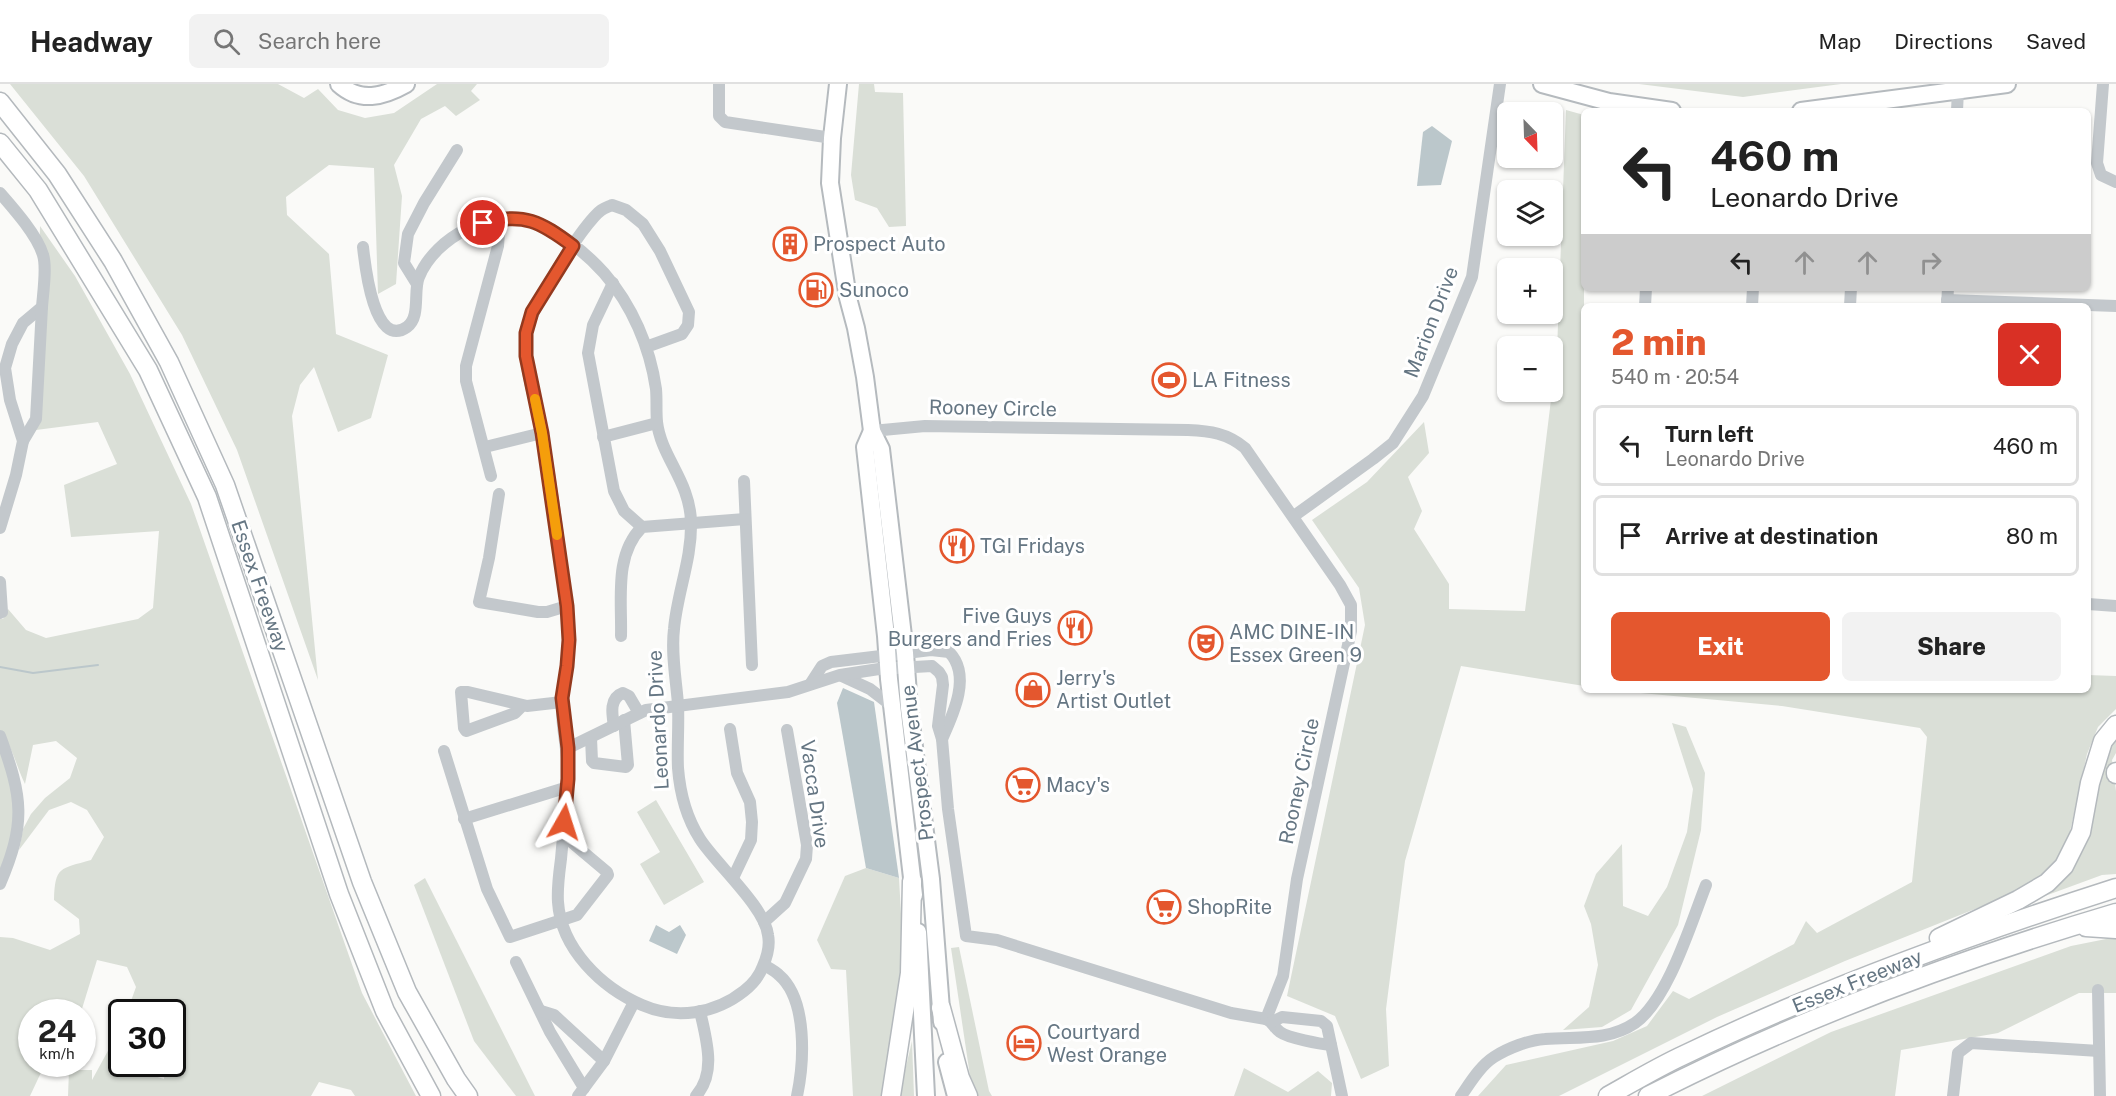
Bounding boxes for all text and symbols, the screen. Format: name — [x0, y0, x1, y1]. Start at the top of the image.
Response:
search box — [189, 14, 609, 68]
text: Headway — [30, 25, 153, 58]
icon: search — [210, 25, 243, 58]
text: Search here — [258, 28, 381, 54]
text: Map — [1819, 29, 1861, 54]
text: Directions — [1894, 29, 1993, 54]
text: Saved — [2026, 29, 2086, 54]
north arrow — [1497, 102, 1563, 168]
map controls — [1497, 102, 1563, 402]
text: 460 m — [1710, 131, 1839, 180]
icon: left — [1611, 132, 1689, 210]
button: layers — [1497, 180, 1563, 246]
text: Leonardo Drive — [1710, 181, 1899, 213]
pin — [457, 197, 508, 248]
icon: arrive — [466, 206, 499, 239]
building icon: Prospect Auto — [772, 226, 808, 262]
place label: Prospect Auto — [813, 232, 946, 256]
icon: left — [1725, 246, 1758, 279]
icon: ahead — [1788, 246, 1821, 279]
icon: ahead — [1851, 246, 1884, 279]
icon: right — [1914, 246, 1947, 279]
button: + — [1497, 258, 1563, 324]
street label: Marion Drive — [1399, 263, 1463, 381]
fuel station icon: Sunoco — [798, 272, 834, 308]
place label: Sunoco — [839, 278, 909, 302]
text: 2 min — [1611, 321, 1707, 363]
button: close — [1998, 323, 2061, 386]
button: − — [1497, 336, 1563, 402]
sports icon: LA Fitness — [1151, 362, 1187, 398]
text: 540 m · 20:54 — [1611, 365, 1739, 389]
place label: LA Fitness — [1192, 368, 1291, 392]
street label: Rooney Circle — [929, 395, 1057, 421]
text: Turn left — [1665, 421, 1754, 447]
icon: left — [1614, 429, 1647, 462]
text: 460 m — [1993, 433, 2058, 459]
text: Leonardo Drive — [1665, 447, 1805, 471]
street label: Essex Freeway — [226, 517, 294, 655]
icon: arrive — [1614, 519, 1647, 552]
text: Arrive at destination — [1665, 523, 1878, 549]
text: 80 m — [2006, 523, 2058, 549]
restaurant icon: TGI Fridays — [939, 528, 975, 564]
place label: TGI Fridays — [980, 534, 1085, 558]
place label: Five Guys Burgers and Fries — [888, 604, 1052, 651]
restaurant icon: Five Guys Burgers and Fries — [1057, 610, 1093, 646]
button: Exit — [1611, 612, 1830, 681]
button: Share — [1842, 612, 2061, 681]
place label: AMC DINE-IN Essex Green 9 — [1229, 620, 1362, 667]
theatre icon: AMC DINE-IN Essex Green 9 — [1188, 625, 1224, 661]
street label: Leonardo Drive — [642, 650, 674, 790]
place label: Jerry's Artist Outlet — [1056, 666, 1171, 713]
shop icon: Jerry's Artist Outlet — [1015, 672, 1051, 708]
street label: Prospect Avenue — [896, 684, 938, 842]
street label: Rooney Circle — [1274, 716, 1324, 846]
street label: Vacca Drive — [796, 738, 834, 850]
supermarket icon: Macy's — [1005, 767, 1041, 803]
place label: Macy's — [1046, 773, 1110, 797]
position arrow — [532, 790, 596, 854]
supermarket icon: ShopRite — [1146, 889, 1182, 925]
place label: ShopRite — [1187, 895, 1272, 919]
street label: Essex Freeway — [1789, 944, 1926, 1018]
speed limit sign: 30 — [108, 999, 186, 1077]
text: 24 — [38, 1013, 76, 1049]
place label: Courtyard West Orange — [1047, 1020, 1167, 1067]
hotel icon: Courtyard West Orange — [1006, 1025, 1042, 1061]
text: km/h — [39, 1045, 75, 1062]

